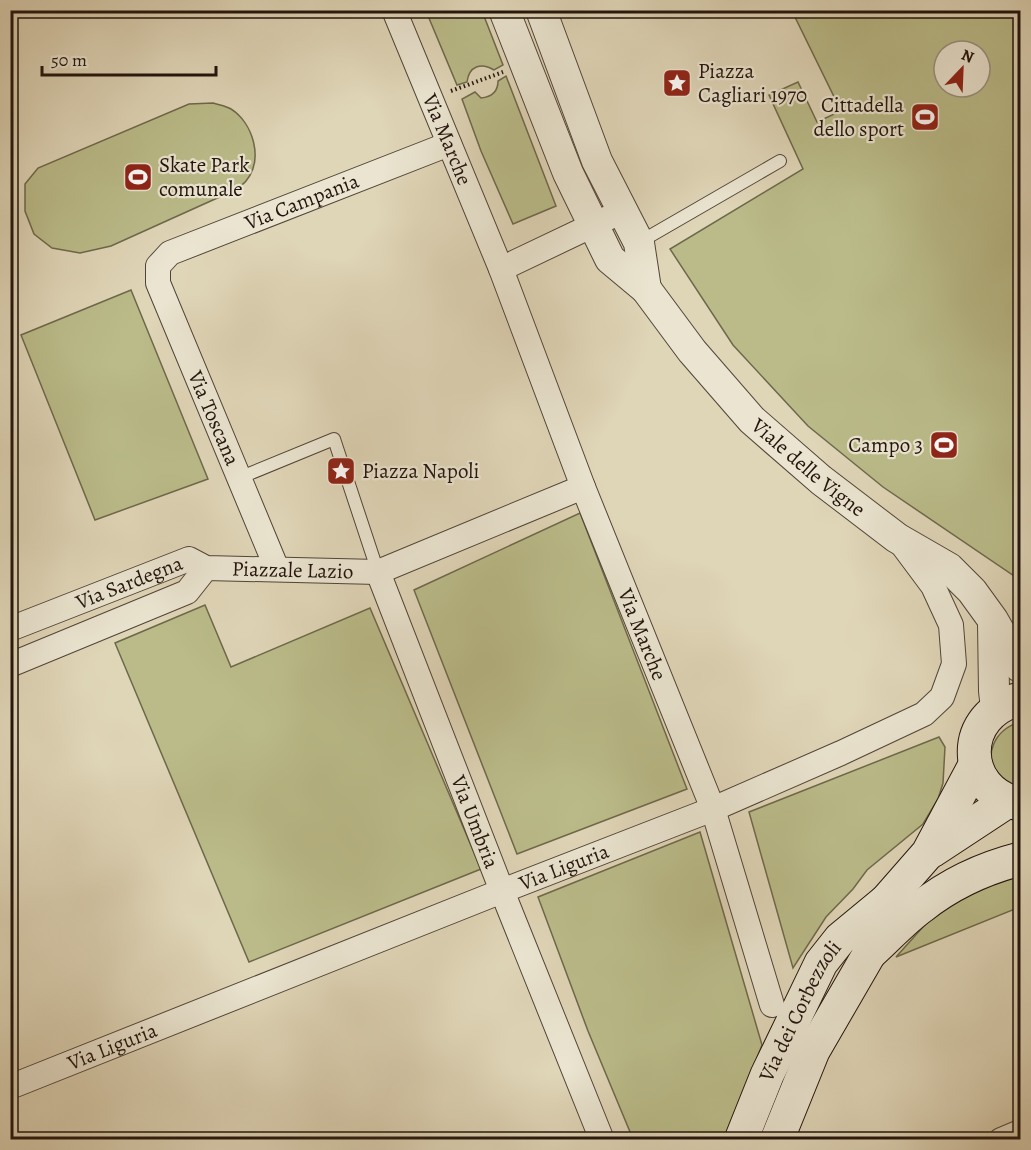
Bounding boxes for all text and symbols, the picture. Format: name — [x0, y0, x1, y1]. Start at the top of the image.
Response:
scale bar — [42, 39, 216, 77]
north arrow — [932, 39, 992, 99]
text: N — [958, 44, 977, 69]
text: 50 m — [51, 48, 87, 72]
place label: Piazza Cagliari 1970 — [698, 57, 807, 109]
place icon: Piazza Cagliari 1970 — [661, 67, 693, 99]
street label: Via Marche — [416, 88, 479, 189]
place label: Cittadella dello sport — [813, 91, 904, 143]
sports icon: Cittadella dello sport — [909, 101, 941, 133]
place label: Skate Park comunale — [159, 151, 250, 203]
sports icon: Skate Park comunale — [122, 161, 154, 193]
street label: Via Campania — [240, 166, 363, 237]
street label: Via Toscana — [181, 365, 247, 470]
street label: Viale delle Vigne — [745, 411, 871, 523]
sports icon: Campo 3 — [928, 429, 960, 461]
place label: Campo 3 — [848, 431, 923, 459]
place icon: Piazza Napoli — [325, 455, 357, 487]
place label: Piazza Napoli — [362, 457, 479, 485]
street label: Via Sardegna — [71, 549, 187, 616]
street label: Piazzale Lazio — [231, 555, 354, 585]
street label: Via Marche — [611, 583, 674, 684]
street label: Via Umbria — [444, 770, 506, 873]
street label: Via Liguria — [514, 837, 613, 897]
street label: Via dei Corbezzoli — [752, 935, 848, 1087]
street label: Via Liguria — [62, 1016, 161, 1077]

